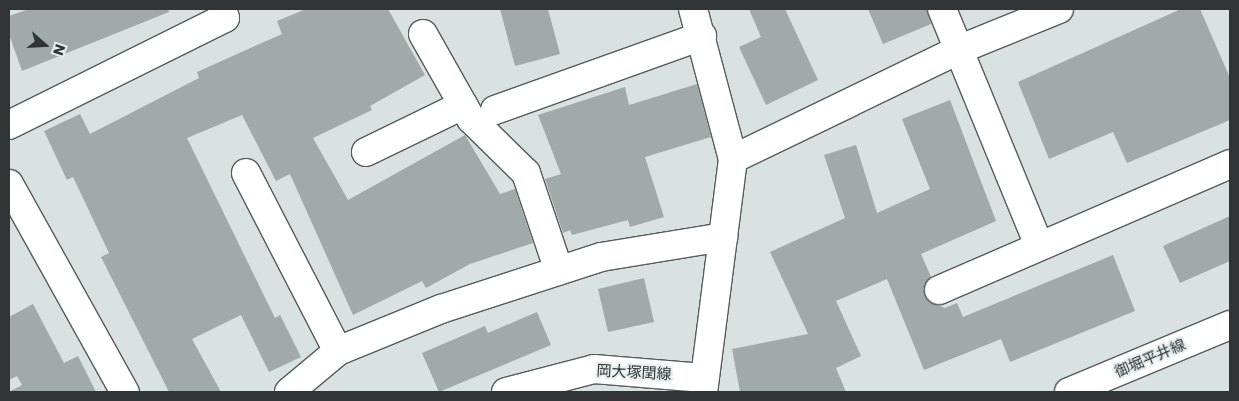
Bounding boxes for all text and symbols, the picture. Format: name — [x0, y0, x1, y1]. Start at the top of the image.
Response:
north arrow — [20, 20, 70, 70]
text: N — [48, 42, 70, 58]
street label: 御堀平井線 — [1112, 335, 1188, 381]
street label: 岡大塚閏線 — [596, 361, 672, 383]

